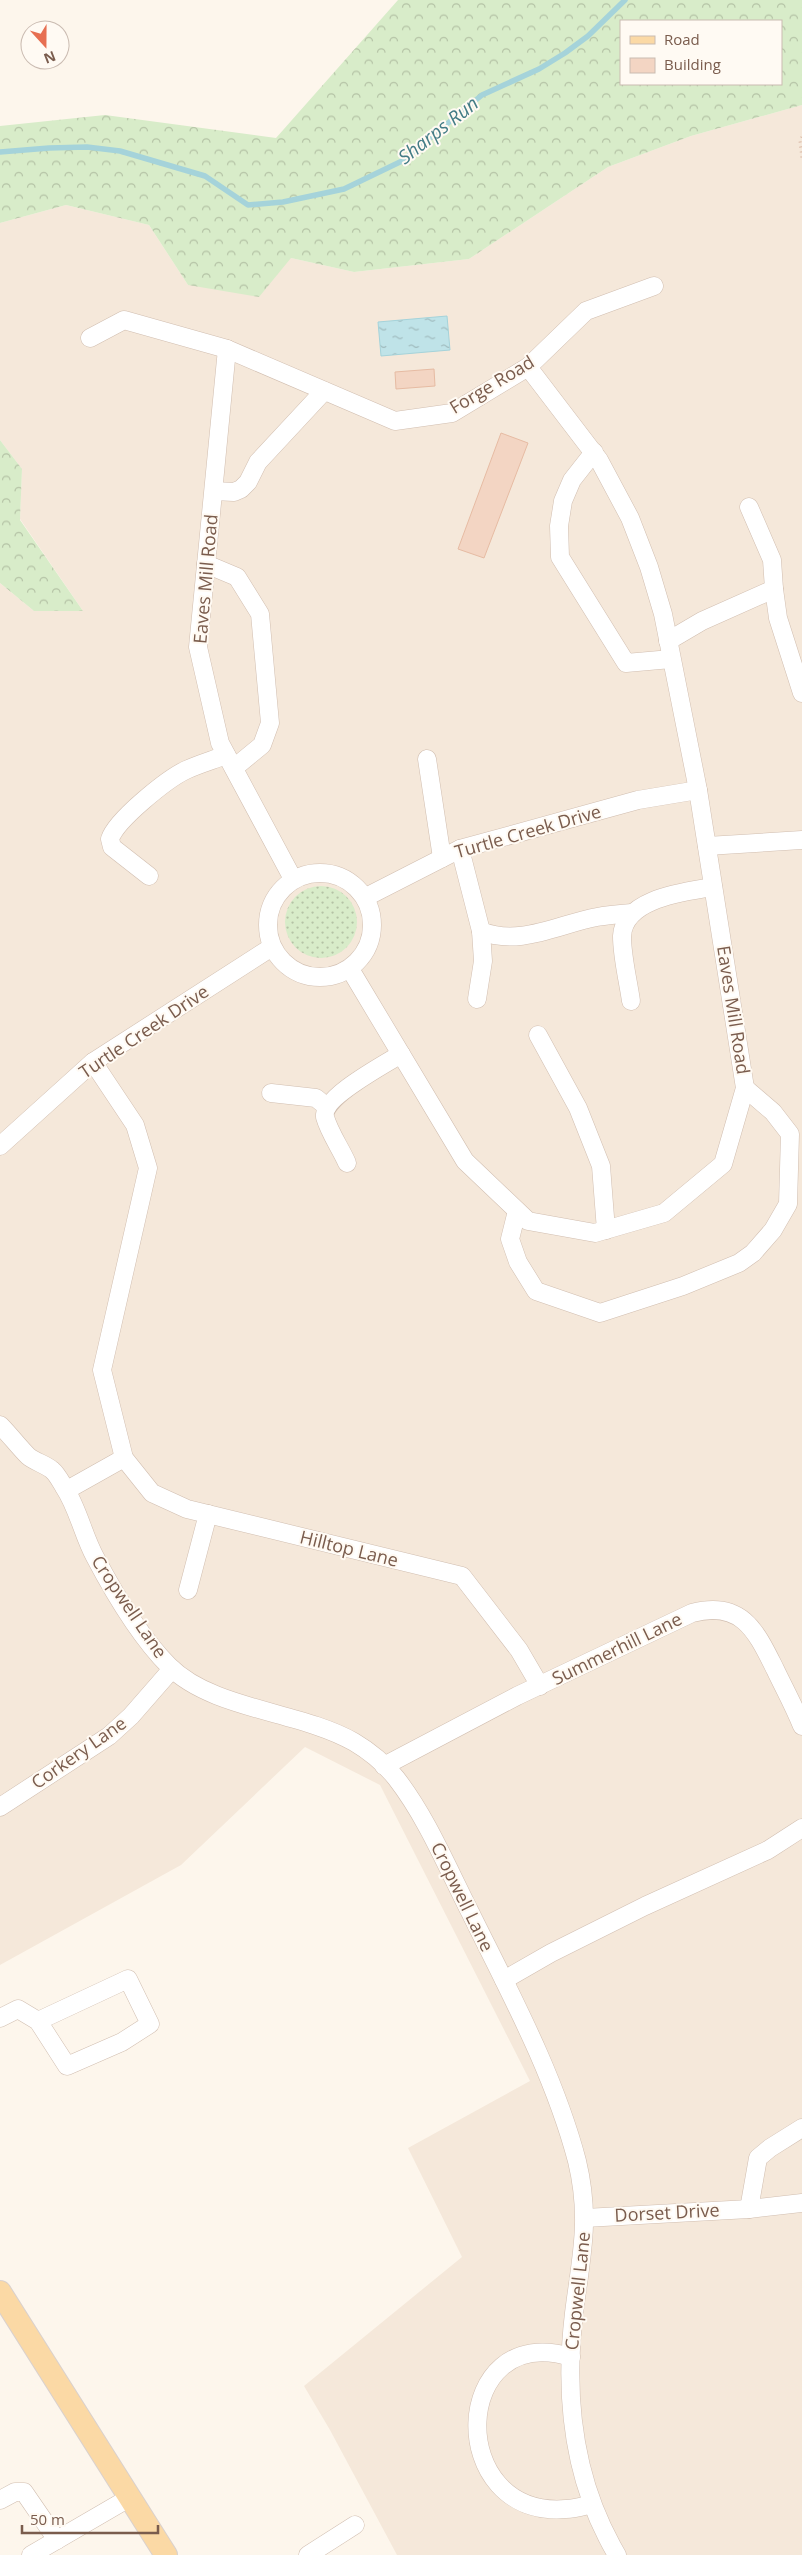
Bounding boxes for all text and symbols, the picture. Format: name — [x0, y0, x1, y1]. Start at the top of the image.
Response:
north arrow — [20, 20, 70, 70]
legend — [620, 20, 782, 85]
text: Road — [664, 29, 700, 49]
text: N — [41, 47, 59, 69]
text: Building — [664, 54, 721, 74]
water label: Sharps Run — [392, 90, 484, 170]
street label: Forge Road — [445, 349, 538, 419]
street label: Eaves Mill Road — [187, 513, 223, 645]
street label: Turtle Creek Drive — [452, 799, 604, 863]
street label: Eaves Mill Road — [712, 944, 756, 1076]
street label: Turtle Creek Drive — [74, 979, 213, 1083]
street label: Hilltop Lane — [298, 1524, 401, 1572]
street label: Cropwell Lane — [87, 1550, 173, 1662]
street label: Summerhill Lane — [548, 1606, 685, 1690]
street label: Corkery Lane — [26, 1711, 131, 1794]
street label: Cropwell Lane — [426, 1838, 500, 1955]
street label: Dorset Drive — [614, 2197, 720, 2227]
street label: Cropwell Lane — [559, 2231, 595, 2351]
scale bar — [22, 2502, 159, 2534]
text: 50 m — [30, 2509, 65, 2529]

